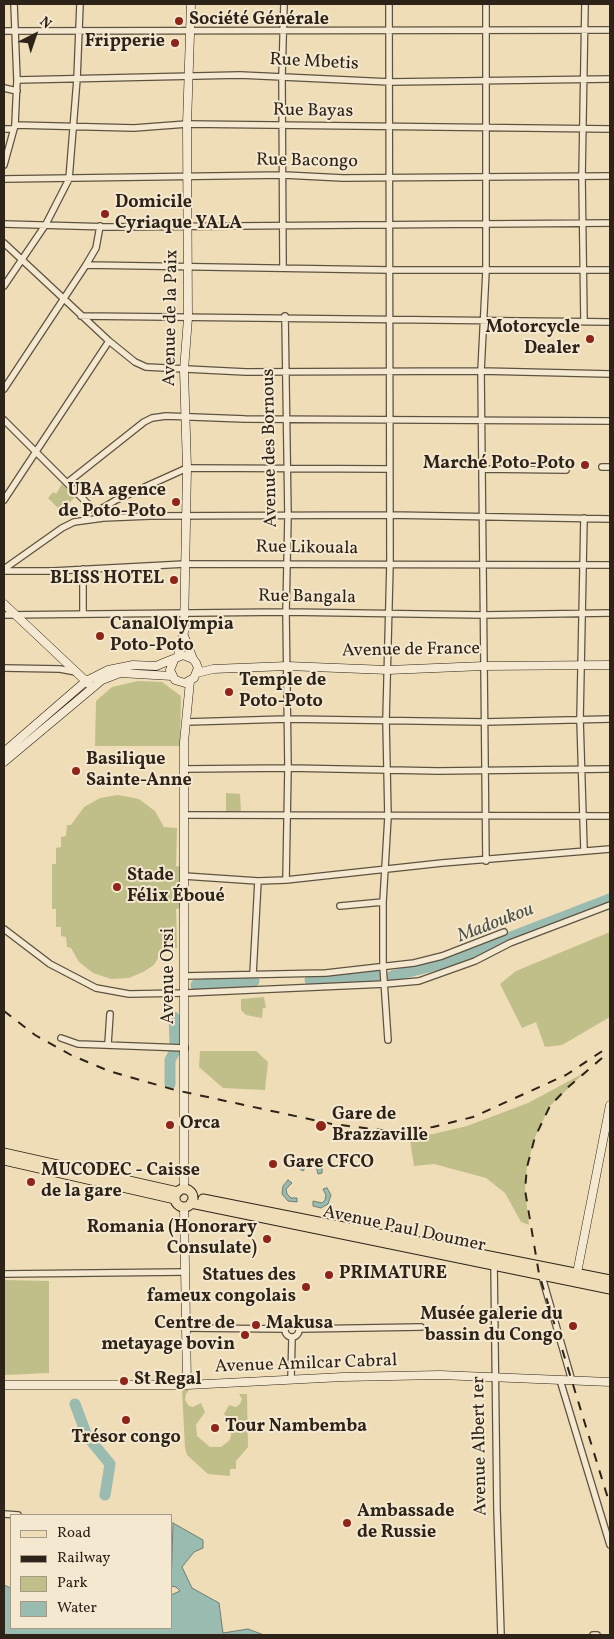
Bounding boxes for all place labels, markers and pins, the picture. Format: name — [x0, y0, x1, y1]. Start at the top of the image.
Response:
place label: Société Générale — [189, 10, 329, 32]
marker: Société Générale — [173, 15, 185, 27]
place label: Fripperie — [85, 32, 165, 54]
marker: Fripperie — [169, 37, 181, 49]
place label: Domicile Cyriaque YALA — [115, 193, 242, 235]
marker: Domicile Cyriaque YALA — [99, 208, 111, 220]
place label: Motorcycle Dealer — [485, 318, 580, 360]
marker: Motorcycle Dealer — [584, 333, 596, 345]
place label: Marché Poto-Poto — [423, 454, 575, 476]
marker: Marché Poto-Poto — [579, 459, 591, 471]
place label: UBA agence de Poto-Poto — [58, 481, 166, 524]
marker: UBA agence de Poto-Poto — [170, 496, 182, 508]
place label: BLISS HOTEL — [50, 569, 164, 591]
marker: BLISS HOTEL — [168, 574, 180, 586]
place label: CanalOlympia Poto-Poto — [110, 615, 234, 658]
marker: CanalOlympia Poto-Poto — [94, 630, 106, 642]
place label: Temple de Poto-Poto — [239, 671, 326, 714]
marker: Temple de Poto-Poto — [223, 686, 235, 698]
place label: Basilique Sainte-Anne — [86, 750, 192, 792]
marker: Basilique Sainte-Anne — [70, 765, 82, 777]
place label: Stade Félix Éboué — [127, 866, 225, 909]
marker: Stade Félix Éboué — [111, 881, 123, 893]
place label: Gare de Brazzaville — [332, 1105, 428, 1148]
place label: Orca — [180, 1114, 220, 1136]
marker: Orca — [164, 1119, 176, 1131]
marker: Gare de Brazzaville — [314, 1119, 328, 1133]
place label: Gare CFCO — [283, 1153, 374, 1175]
marker: Gare CFCO — [267, 1158, 279, 1170]
place label: MUCODEC - Caisse de la gare — [41, 1161, 200, 1204]
marker: MUCODEC - Caisse de la gare — [25, 1176, 37, 1188]
place label: Romania (Honorary Consulate) — [87, 1218, 257, 1260]
marker: Romania (Honorary Consulate) — [261, 1233, 273, 1245]
place label: PRIMATURE — [339, 1264, 447, 1286]
place label: Statues des fameux congolais — [147, 1266, 296, 1308]
marker: PRIMATURE — [323, 1269, 335, 1281]
marker: Statues des fameux congolais — [300, 1281, 312, 1293]
place label: Musée galerie du bassin du Congo — [420, 1305, 563, 1348]
place label: Centre de metayage bovin — [101, 1314, 235, 1356]
place label: Makusa — [266, 1314, 333, 1336]
marker: Makusa — [250, 1319, 262, 1331]
marker: Musée galerie du bassin du Congo — [567, 1320, 579, 1332]
marker: Centre de metayage bovin — [239, 1329, 251, 1341]
place label: St Regal — [134, 1370, 202, 1392]
marker: St Regal — [118, 1375, 130, 1387]
marker: Trésor congo — [120, 1414, 132, 1426]
place label: Tour Nambemba — [225, 1417, 367, 1439]
marker: Tour Nambemba — [209, 1422, 221, 1434]
place label: Trésor congo — [71, 1428, 181, 1450]
place label: Ambassade de Russie — [357, 1502, 454, 1545]
marker: Ambassade de Russie — [341, 1517, 353, 1529]

